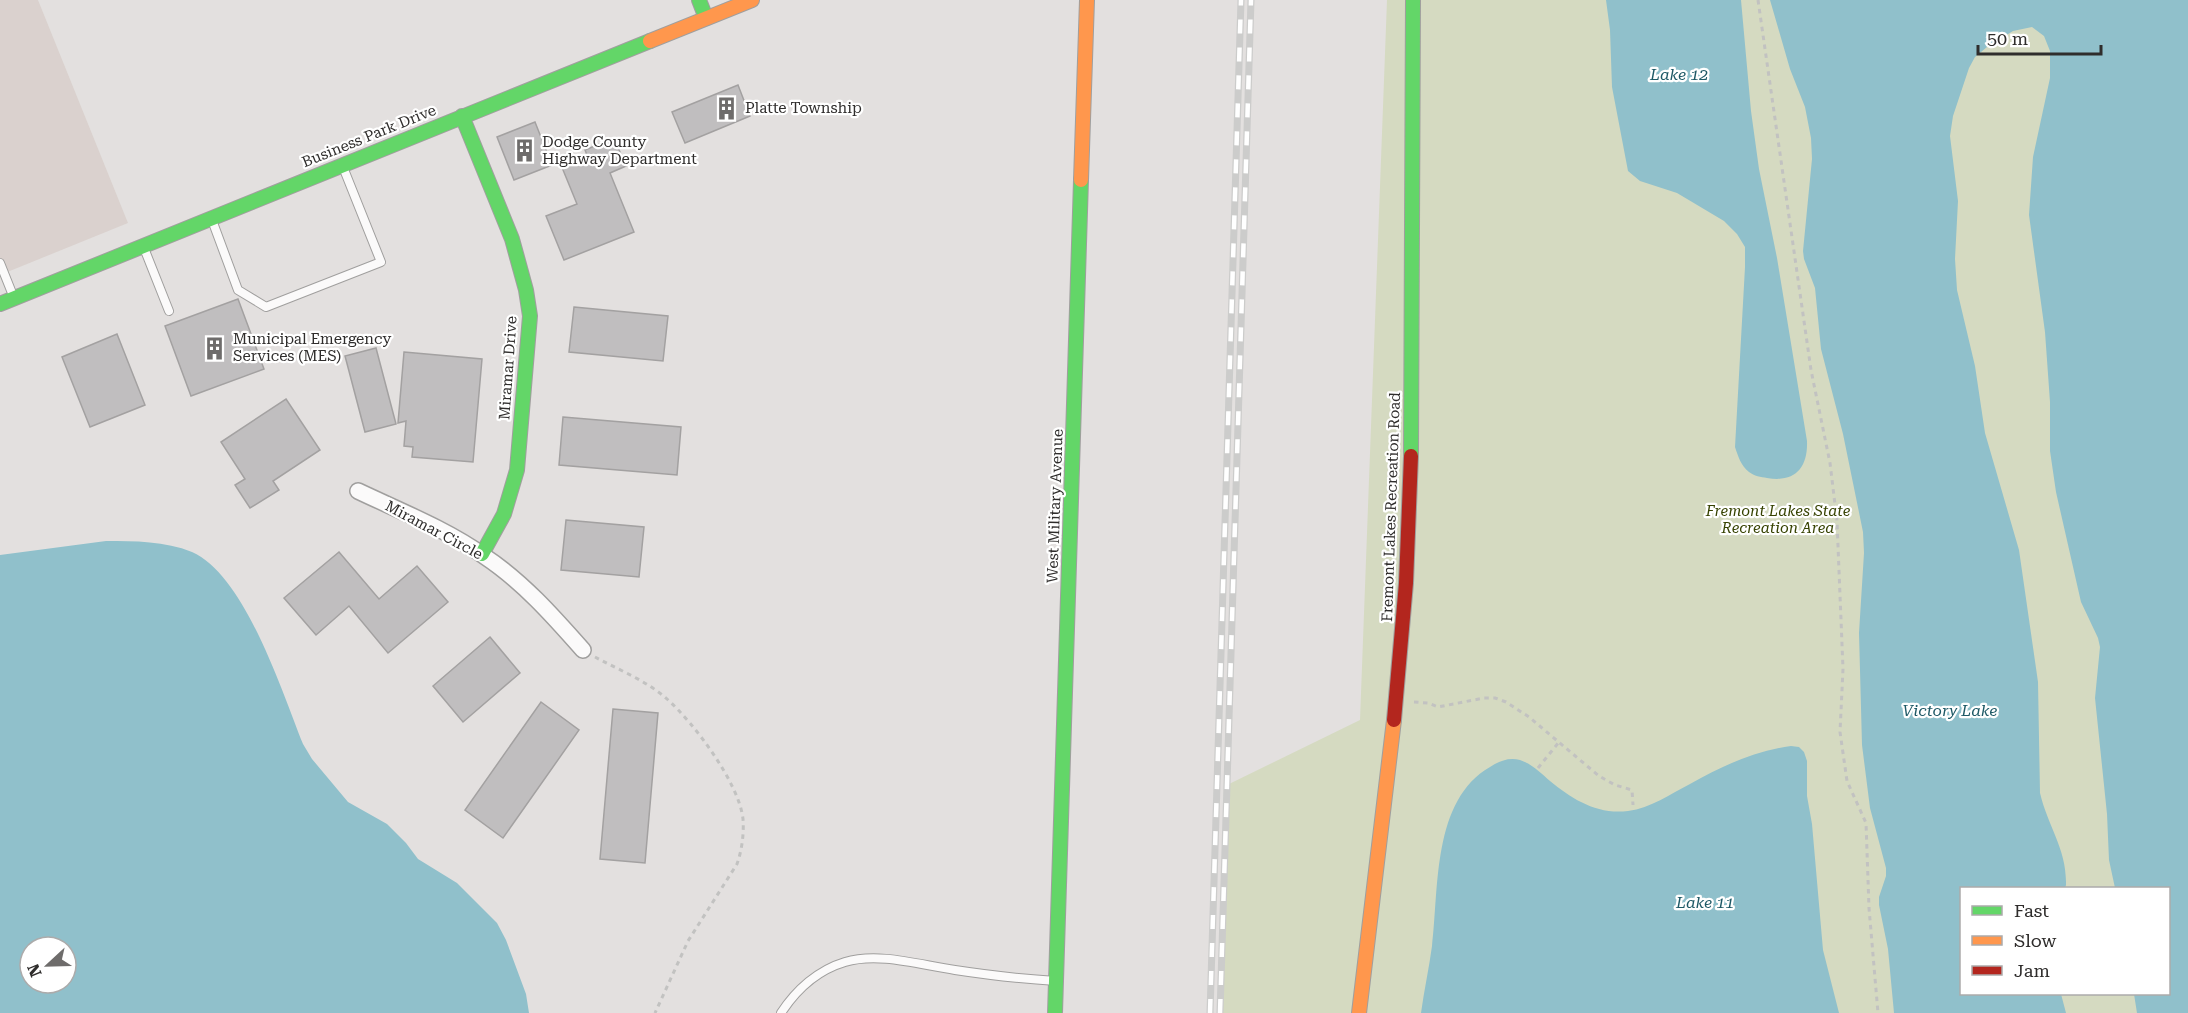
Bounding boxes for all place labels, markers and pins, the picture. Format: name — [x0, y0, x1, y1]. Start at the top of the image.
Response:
building icon: Platte Township — [714, 95, 740, 121]
place label: Platte Township — [745, 99, 862, 117]
place label: Dodge County Highway Department — [542, 133, 697, 168]
building icon: Dodge County Highway Department — [511, 138, 537, 164]
place label: Municipal Emergency Services (MES) — [233, 330, 391, 365]
building icon: Municipal Emergency Services (MES) — [202, 335, 228, 361]

